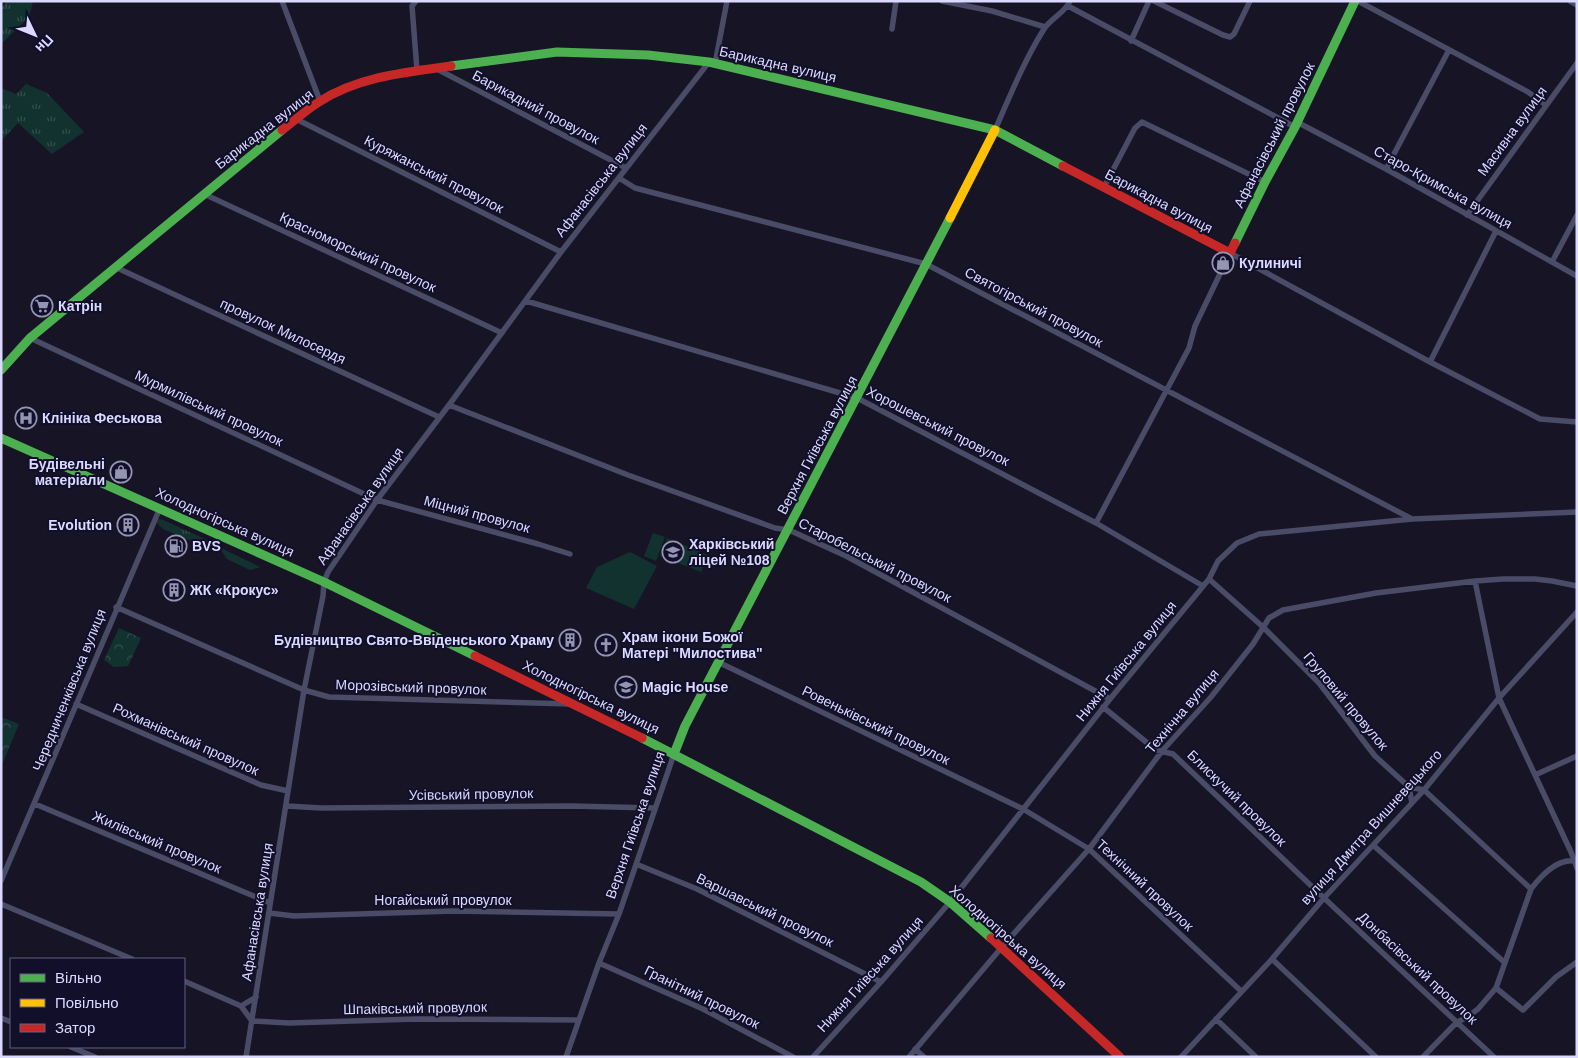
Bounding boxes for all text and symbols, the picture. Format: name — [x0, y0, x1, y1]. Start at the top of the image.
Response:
north arrow — [10, 10, 60, 60]
text: Пн — [32, 32, 57, 56]
street label: Барикадна вулиця — [718, 43, 838, 85]
street label: Афанасівський провулок — [1230, 59, 1318, 210]
street label: Барикадний провулок — [470, 67, 603, 148]
street label: Масивна вулиця — [1474, 83, 1550, 179]
street label: Барикадна вулиця — [212, 86, 316, 172]
street label: Афанасівська вулиця — [552, 120, 650, 240]
street label: Куряжанський провулок — [362, 132, 507, 217]
street label: Старо-Кримська вулиця — [1371, 142, 1515, 232]
street label: Барикадна вулиця — [1102, 166, 1216, 236]
street label: Красноморський провулок — [277, 209, 439, 296]
shop icon: Кулиничі — [1211, 251, 1235, 275]
place label: Кулиничі — [1239, 255, 1302, 271]
street label: Святогірський провулок — [962, 264, 1107, 351]
supermarket icon: Катрін — [30, 294, 54, 318]
street label: провулок Милосердя — [218, 295, 348, 367]
place label: Катрін — [58, 298, 102, 314]
street label: Мурмилівський провулок — [132, 367, 286, 450]
street label: Верхня Гиївська вулиця — [774, 373, 860, 517]
street label: Хорошевський провулок — [864, 383, 1013, 469]
hospital icon: Клініка Феськова — [14, 406, 38, 430]
place label: Клініка Феськова — [42, 410, 162, 426]
street label: Афанасівська вулиця — [313, 444, 407, 568]
place label: Будівельні матеріали — [29, 456, 105, 488]
shop icon: Будівельні матеріали — [109, 460, 133, 484]
street label: Холодногірська вулиця — [153, 484, 297, 560]
street label: Міцний провулок — [422, 492, 533, 536]
building icon: Evolution — [116, 513, 140, 537]
street label: Старобельський провулок — [796, 514, 955, 606]
place label: Evolution — [48, 517, 112, 533]
fuel station icon: BVS — [164, 534, 188, 558]
place label: Харківський ліцей №108 — [689, 536, 774, 568]
place label: BVS — [192, 538, 221, 554]
school or university icon: Харківський ліцей №108 — [661, 540, 685, 564]
building icon: ЖК «Крокус» — [162, 578, 186, 602]
place label: ЖК «Крокус» — [189, 582, 279, 598]
street label: Нижня Гиївська вулиця — [1073, 598, 1179, 724]
street label: Чередниченківська вулиця — [29, 607, 109, 773]
building icon: Будівництво Свято-Ввіденського Храму — [558, 628, 582, 652]
place label: Храм ікони Божої Матері "Милостива" — [622, 629, 763, 661]
place label: Будівництво Свято-Ввіденського Храму — [274, 632, 554, 648]
church icon: Храм ікони Божої Матері "Милостива" — [594, 633, 618, 657]
street label: Груповий провулок — [1300, 649, 1392, 754]
street label: Холодногірська вулиця — [520, 657, 662, 737]
street label: Технічна вулиця — [1142, 666, 1222, 756]
school or university icon: Magic House — [614, 675, 638, 699]
street label: Морозівський провулок — [335, 676, 488, 698]
place label: Magic House — [642, 679, 729, 695]
street label: Ровеньківський провулок — [800, 682, 953, 768]
street label: Рохманівський провулок — [111, 700, 262, 779]
street label: вулиця Дмитра Вишневецького — [1297, 746, 1445, 908]
street label: Блискучий провулок — [1184, 747, 1290, 850]
street label: Верхня Гиївська вулиця — [602, 749, 668, 901]
street label: Усівський провулок — [409, 785, 534, 803]
street label: Жилівський провулок — [90, 808, 225, 877]
street label: Технічний провулок — [1093, 836, 1197, 935]
street label: Афанасівська вулиця — [238, 842, 276, 982]
street label: Варшавський провулок — [694, 870, 837, 951]
street label: Холодногірська вулиця — [946, 882, 1070, 992]
street label: Ногайський провулок — [374, 892, 513, 908]
street label: Донбасівський провулок — [1355, 909, 1482, 1028]
street label: Нижня Гиївська вулиця — [814, 913, 926, 1035]
legend — [10, 958, 185, 1048]
street label: Гранітний провулок — [642, 962, 763, 1032]
text: Вільно — [55, 969, 102, 986]
text: Повільно — [55, 994, 119, 1011]
street label: Шпаківський провулок — [343, 999, 488, 1017]
text: Затор — [55, 1019, 95, 1036]

